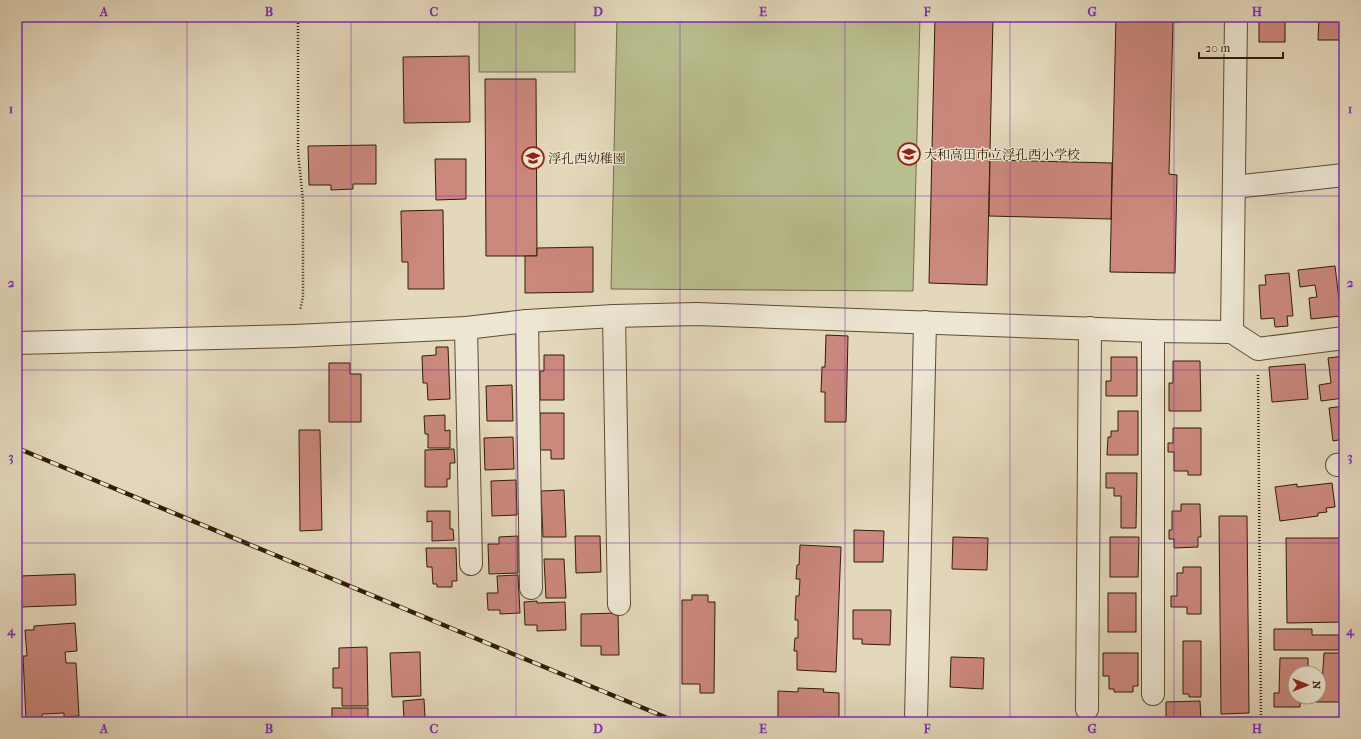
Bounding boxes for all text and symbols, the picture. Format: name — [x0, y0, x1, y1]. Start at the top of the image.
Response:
text: A — [99, 4, 109, 19]
text: B — [265, 4, 274, 19]
text: C — [430, 4, 439, 19]
text: D — [593, 4, 603, 19]
text: E — [759, 4, 767, 19]
text: F — [923, 4, 931, 19]
text: G — [1087, 4, 1097, 19]
text: H — [1252, 4, 1263, 19]
scale bar — [1199, 34, 1283, 60]
text: 20 m — [1205, 41, 1230, 55]
text: 1 — [9, 101, 14, 116]
text: 1 — [1348, 101, 1353, 116]
school or university icon: 大和高田市立浮孔西小学校 — [896, 141, 922, 167]
school or university icon: 浮孔西幼稚園 — [520, 145, 546, 171]
place label: 大和高田市立浮孔西小学校 — [924, 147, 1080, 162]
place label: 浮孔西幼稚園 — [548, 151, 626, 166]
text: 2 — [8, 275, 15, 290]
text: 2 — [1347, 275, 1354, 290]
text: 3 — [8, 449, 14, 465]
text: 3 — [1347, 449, 1353, 465]
text: 4 — [6, 623, 16, 639]
text: 4 — [1345, 623, 1355, 639]
north arrow — [1287, 665, 1327, 705]
text: N — [1310, 681, 1323, 690]
text: A — [99, 721, 109, 736]
text: B — [265, 721, 274, 736]
text: C — [430, 721, 439, 736]
text: D — [593, 721, 603, 736]
text: E — [759, 721, 767, 736]
text: F — [923, 721, 931, 736]
text: G — [1087, 721, 1097, 736]
text: H — [1252, 721, 1263, 736]

